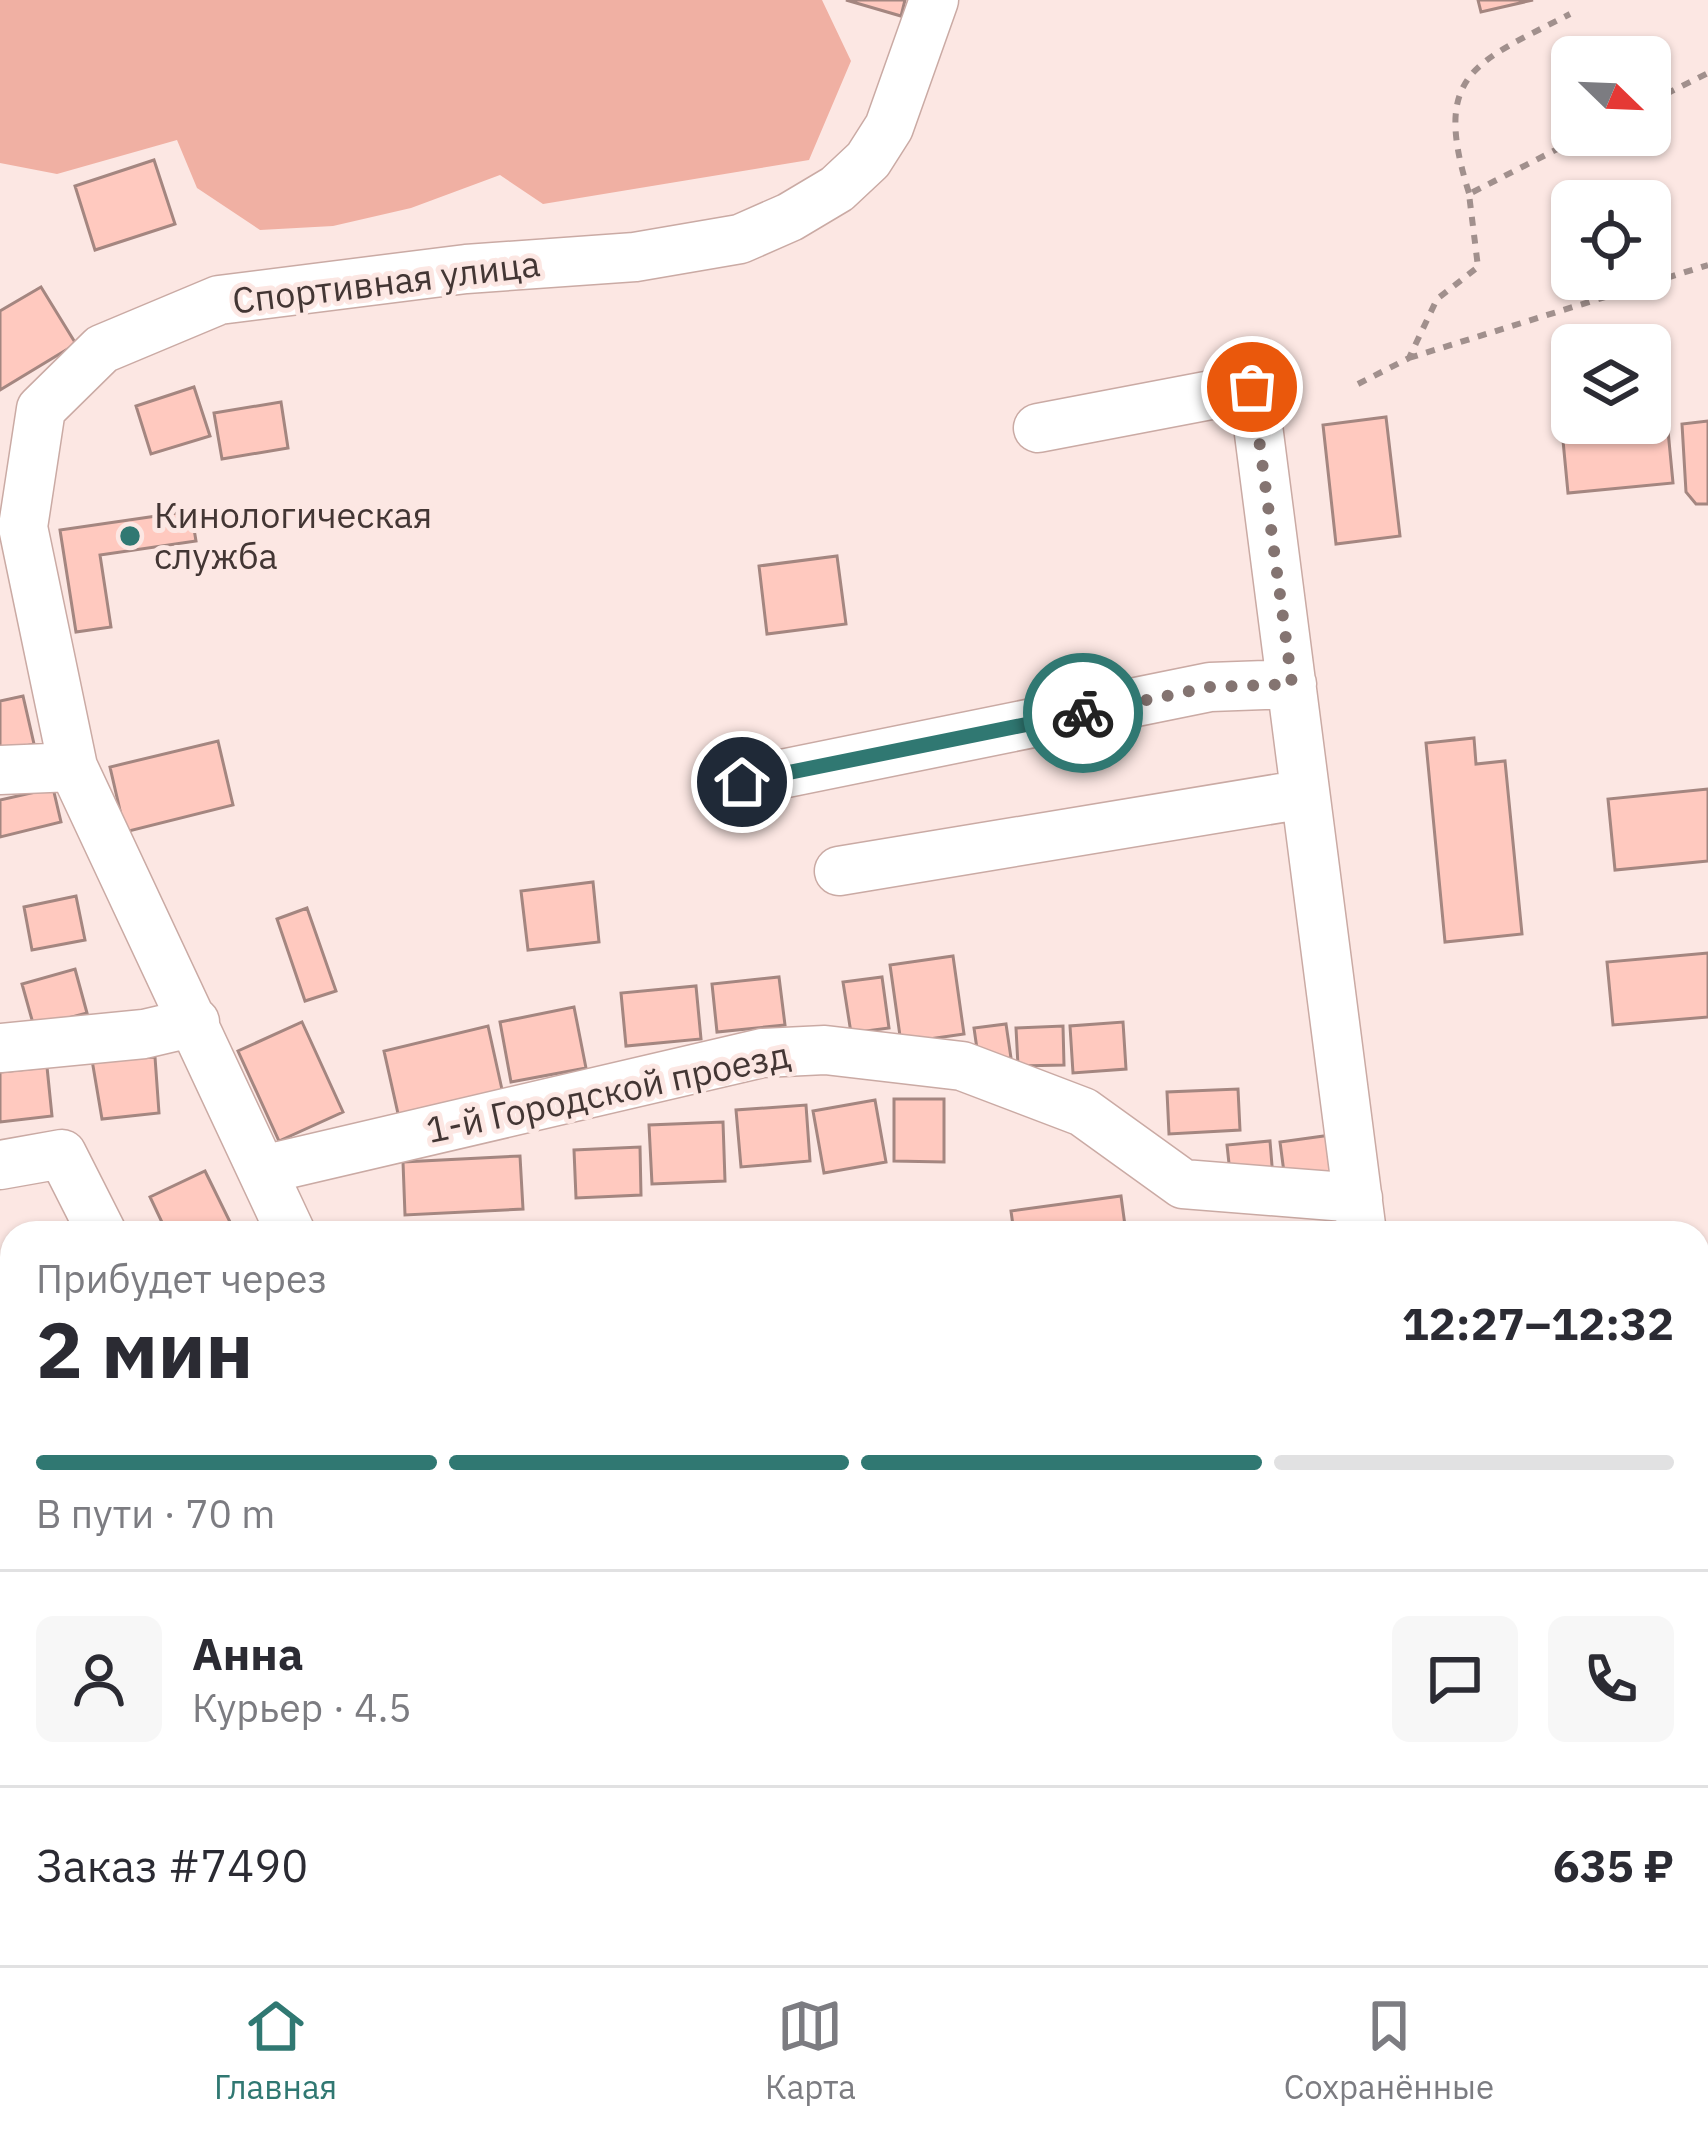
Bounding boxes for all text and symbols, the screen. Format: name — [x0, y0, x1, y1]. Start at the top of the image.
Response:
north arrow — [1551, 36, 1671, 156]
map controls — [1551, 36, 1671, 444]
button: locate — [1551, 180, 1671, 300]
street label: Спортивная улица — [229, 239, 543, 324]
button: layers — [1551, 324, 1671, 444]
pin — [1201, 336, 1303, 438]
icon: bag — [1219, 354, 1285, 420]
place label: Кинологическая служба — [154, 491, 432, 579]
marker: Кинологическая служба — [117, 523, 143, 549]
courier — [1023, 653, 1143, 773]
icon: bike — [1050, 680, 1116, 746]
pin — [691, 731, 793, 833]
icon: home — [709, 749, 775, 815]
street label: 1-й Городской проезд — [422, 1030, 794, 1153]
text: Прибудет через — [36, 1253, 327, 1304]
text: 12:27–12:32 — [1402, 1294, 1674, 1352]
text: 2 мин — [36, 1298, 253, 1399]
text: В пути · 70 m — [36, 1488, 275, 1539]
button: person — [36, 1616, 162, 1742]
button: chat — [1392, 1616, 1518, 1742]
button: phone — [1548, 1616, 1674, 1742]
text: Анна — [192, 1624, 304, 1682]
text: Курьер · 4.5 — [192, 1682, 412, 1733]
text: Заказ #7490 — [36, 1836, 308, 1894]
text: 635 ₽ — [1553, 1836, 1674, 1894]
tab: Главная — [214, 1993, 337, 2108]
tab: Карта — [765, 1993, 856, 2108]
tab: Сохранённые — [1284, 1993, 1494, 2108]

